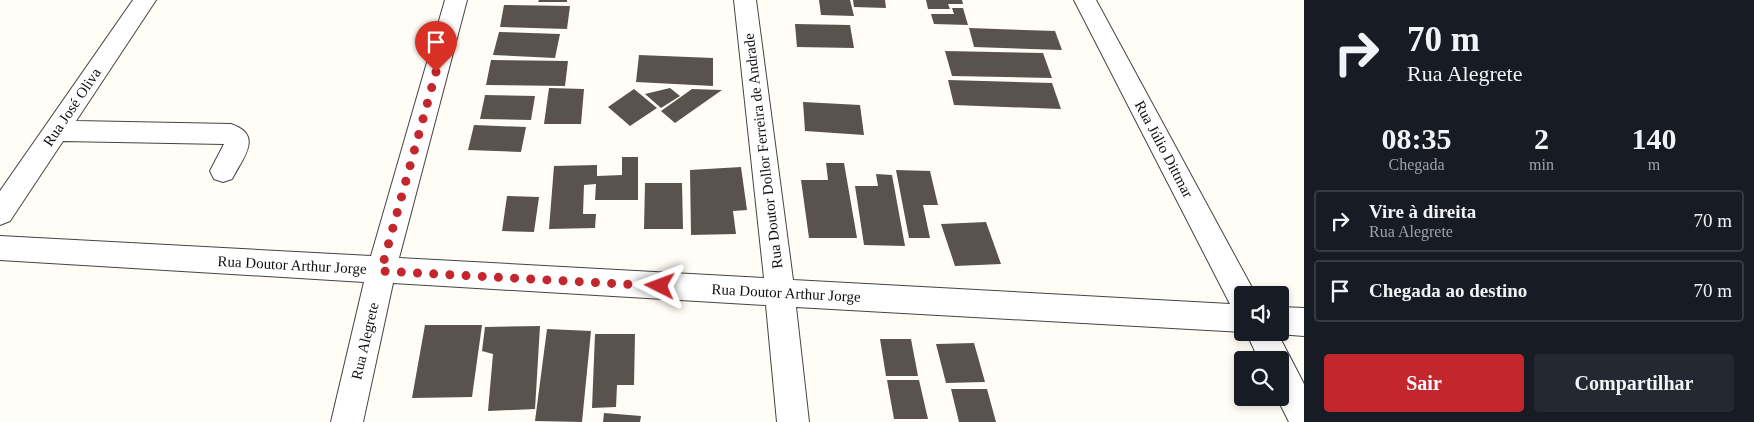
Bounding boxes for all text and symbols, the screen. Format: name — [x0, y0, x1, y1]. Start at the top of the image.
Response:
icon: right — [1324, 20, 1389, 85]
text: 70 m — [1407, 20, 1480, 59]
pin — [415, 21, 457, 72]
icon: arrive — [422, 28, 450, 56]
street label: Rua Doutor Dollor Ferreira de Andrade — [741, 32, 785, 270]
text: Rua Alegrete — [1407, 61, 1522, 86]
street label: Rua José Oliva — [40, 65, 104, 149]
street label: Rua Júlio Dittmar — [1132, 98, 1196, 200]
text: 08:35 — [1382, 122, 1452, 155]
text: 2 — [1534, 122, 1549, 155]
text: 140 — [1631, 122, 1676, 155]
text: Chegada — [1389, 156, 1445, 173]
text: min — [1529, 156, 1554, 173]
text: m — [1648, 156, 1660, 173]
text: Vire à direita — [1369, 201, 1476, 222]
icon: right — [1326, 207, 1354, 235]
text: 70 m — [1693, 210, 1732, 231]
text: Rua Alegrete — [1369, 223, 1453, 240]
street label: Rua Doutor Arthur Jorge — [217, 253, 367, 277]
position arrow — [633, 259, 685, 311]
icon: arrive — [1326, 277, 1354, 305]
text: Chegada ao destino — [1369, 280, 1527, 301]
text: 70 m — [1693, 280, 1732, 301]
street label: Rua Doutor Arthur Jorge — [711, 281, 861, 305]
map controls — [1234, 286, 1289, 406]
button: sound — [1234, 286, 1289, 341]
street label: Rua Alegrete — [348, 301, 382, 381]
button: search — [1234, 351, 1289, 406]
button: Sair — [1324, 354, 1524, 412]
button: Compartilhar — [1534, 354, 1734, 412]

